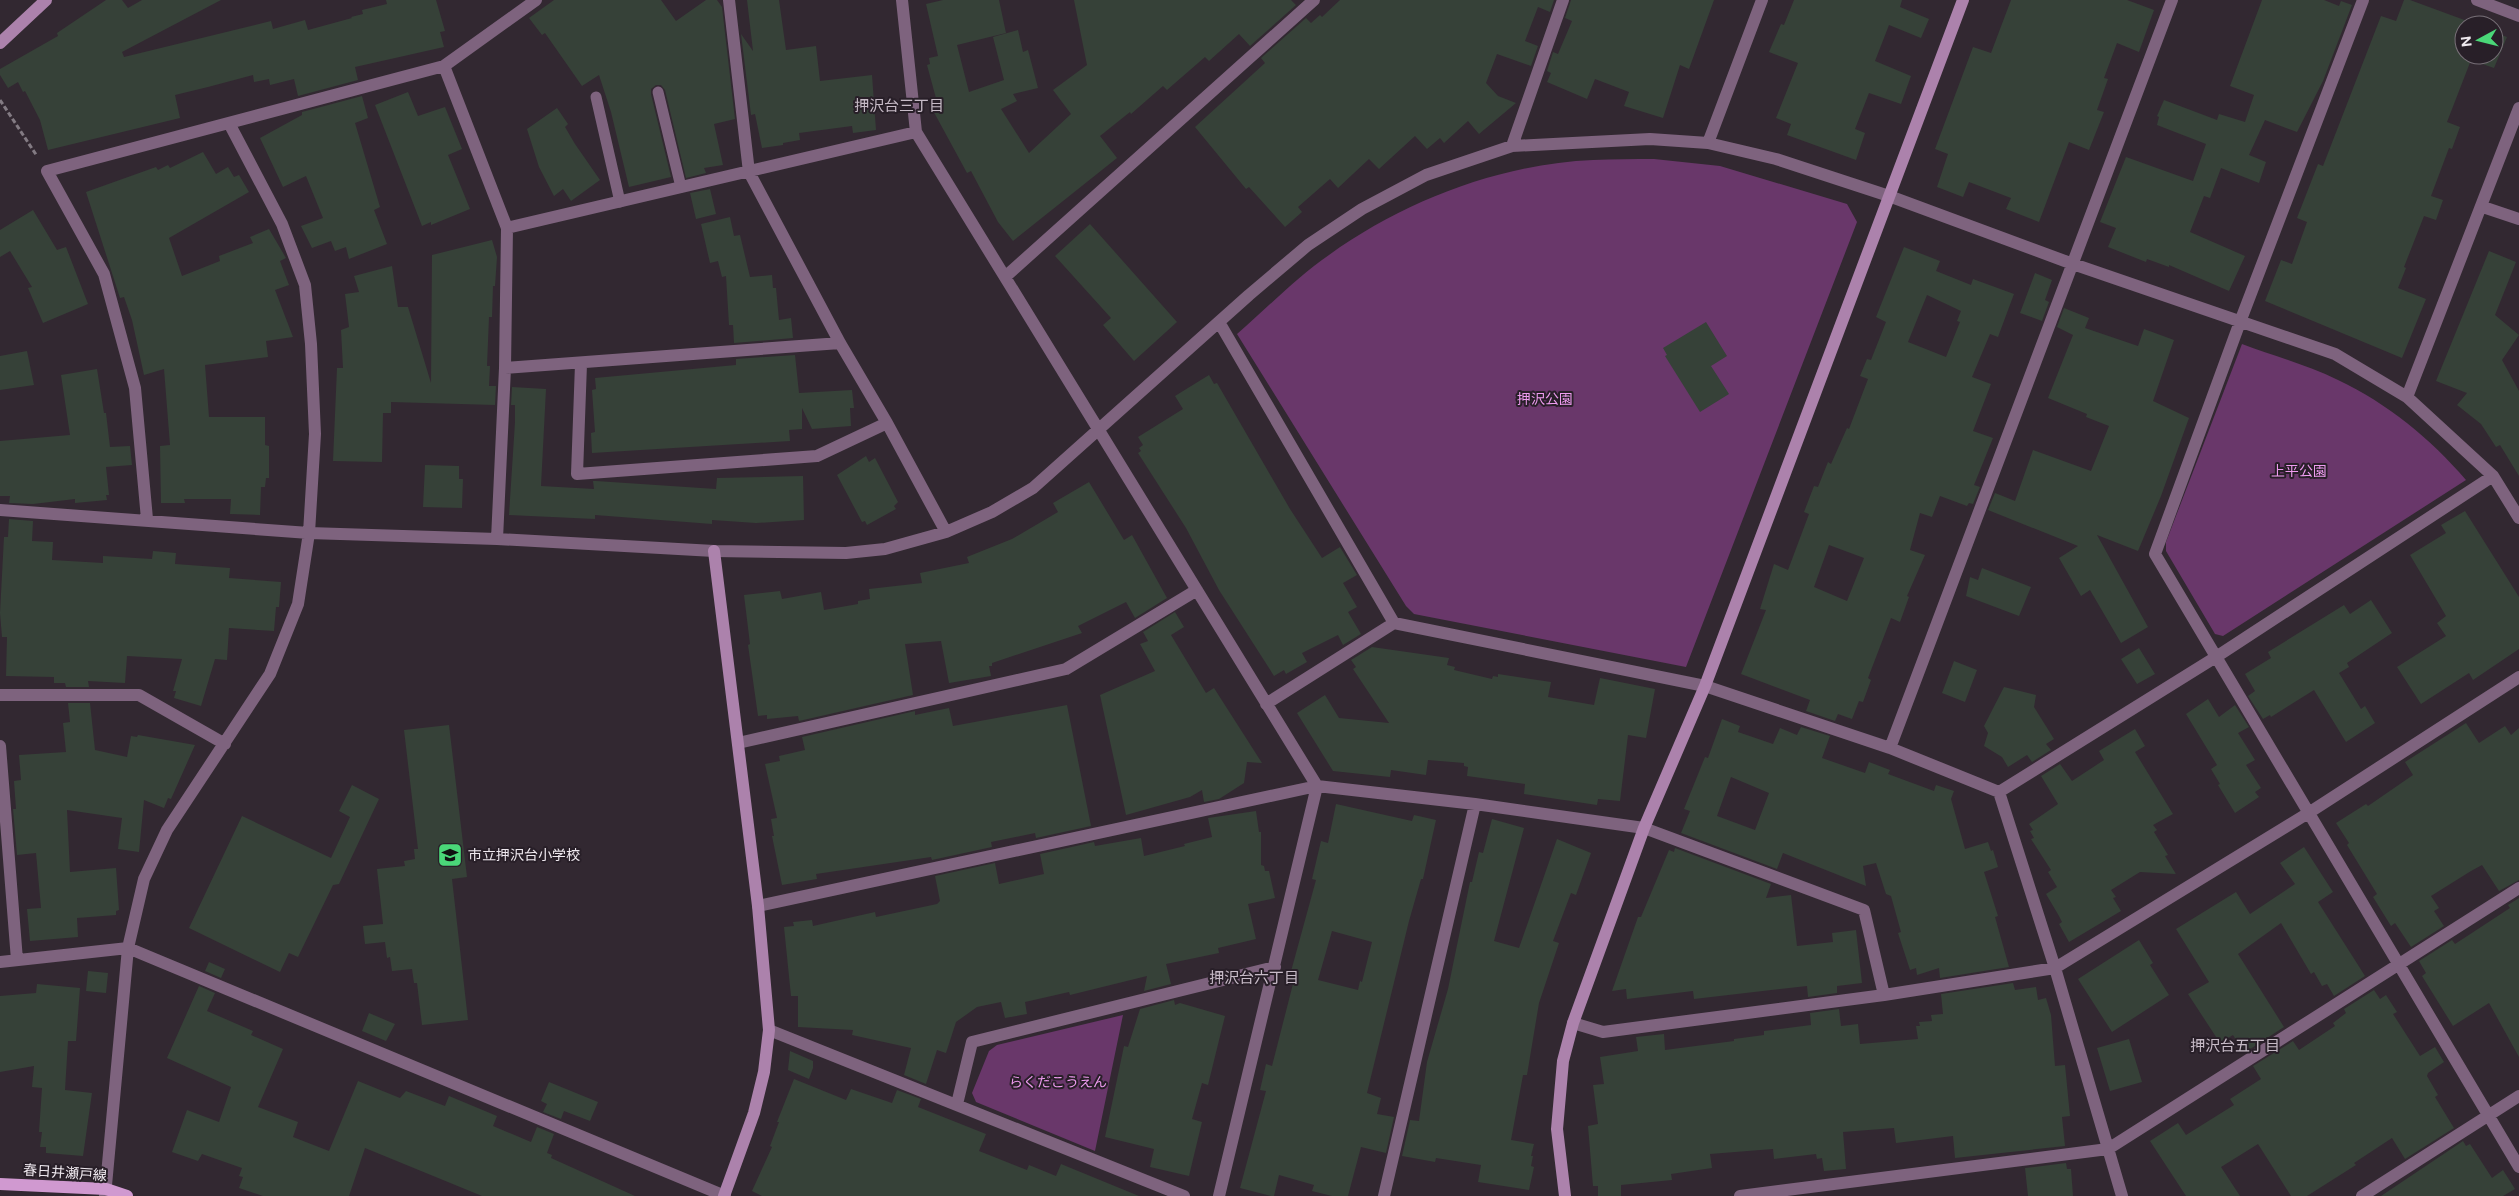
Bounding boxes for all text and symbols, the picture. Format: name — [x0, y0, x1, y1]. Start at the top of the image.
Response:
north arrow — [2454, 15, 2504, 65]
text: N — [2457, 35, 2476, 48]
district label: 押沢台三丁目 — [854, 97, 944, 115]
park label: 押沢公園 — [1517, 391, 1573, 408]
park label: 上平公園 — [2271, 463, 2327, 480]
school or university icon: 市立押沢台小学校 — [437, 842, 463, 868]
place label: 市立押沢台小学校 — [468, 847, 580, 864]
district label: 押沢台六丁目 — [1209, 969, 1299, 987]
district label: 押沢台五丁目 — [2190, 1037, 2280, 1055]
park label: らくだこうえん — [1009, 1074, 1107, 1091]
street label: 春日井瀬戸線 — [23, 1162, 107, 1184]

